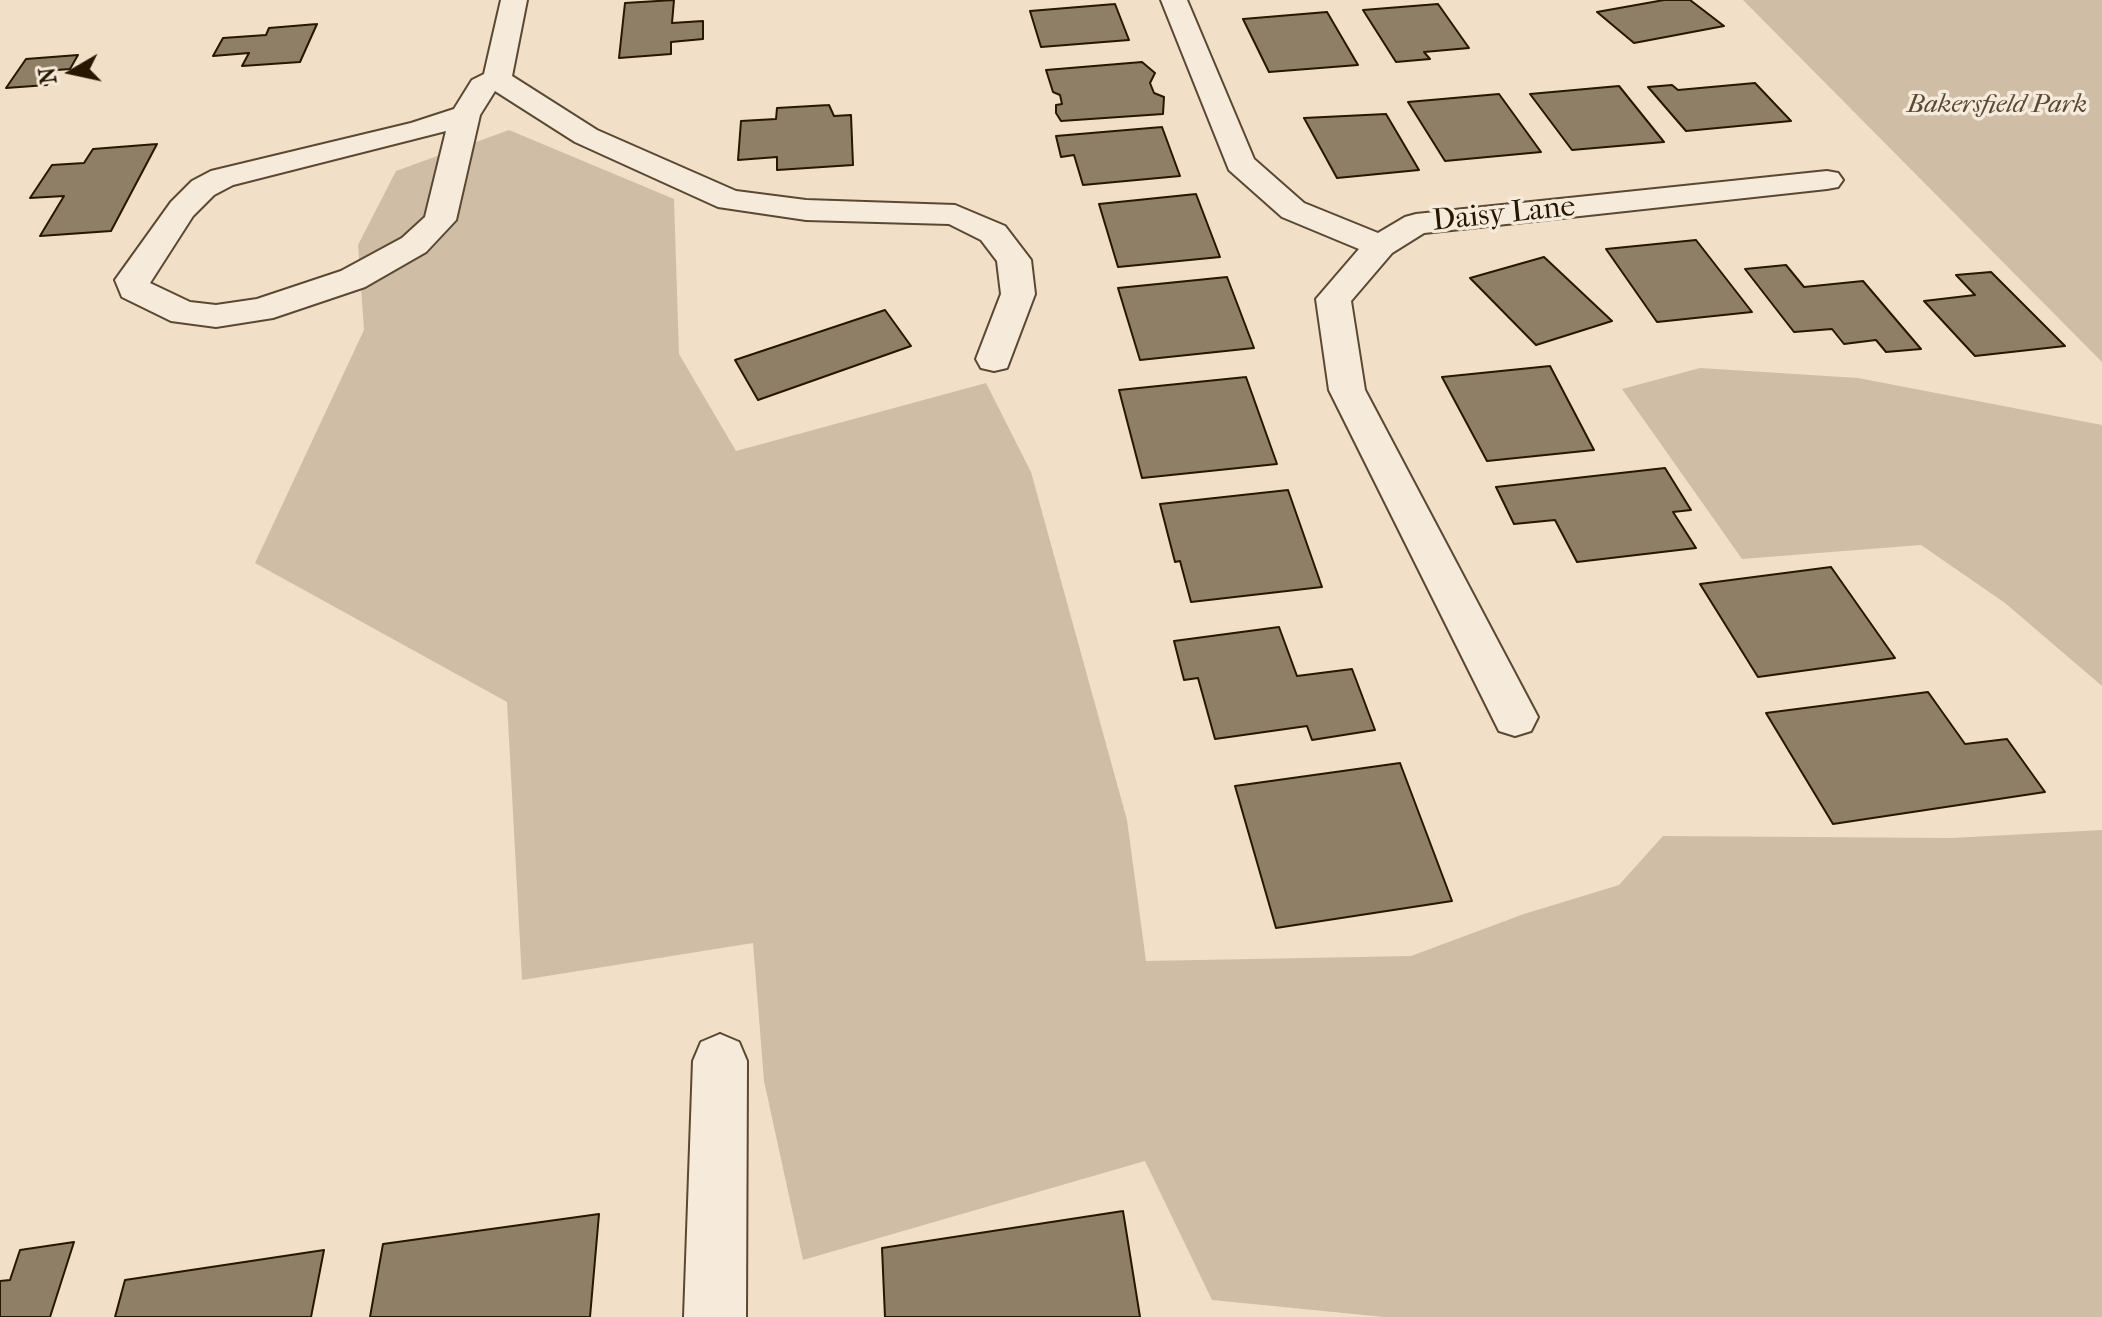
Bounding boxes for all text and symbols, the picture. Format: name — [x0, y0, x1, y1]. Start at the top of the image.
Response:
north arrow — [32, 32, 112, 112]
text: N — [34, 65, 62, 86]
park label: Bakersfield Park — [1907, 90, 2087, 122]
street label: Daisy Lane — [1431, 190, 1577, 240]

